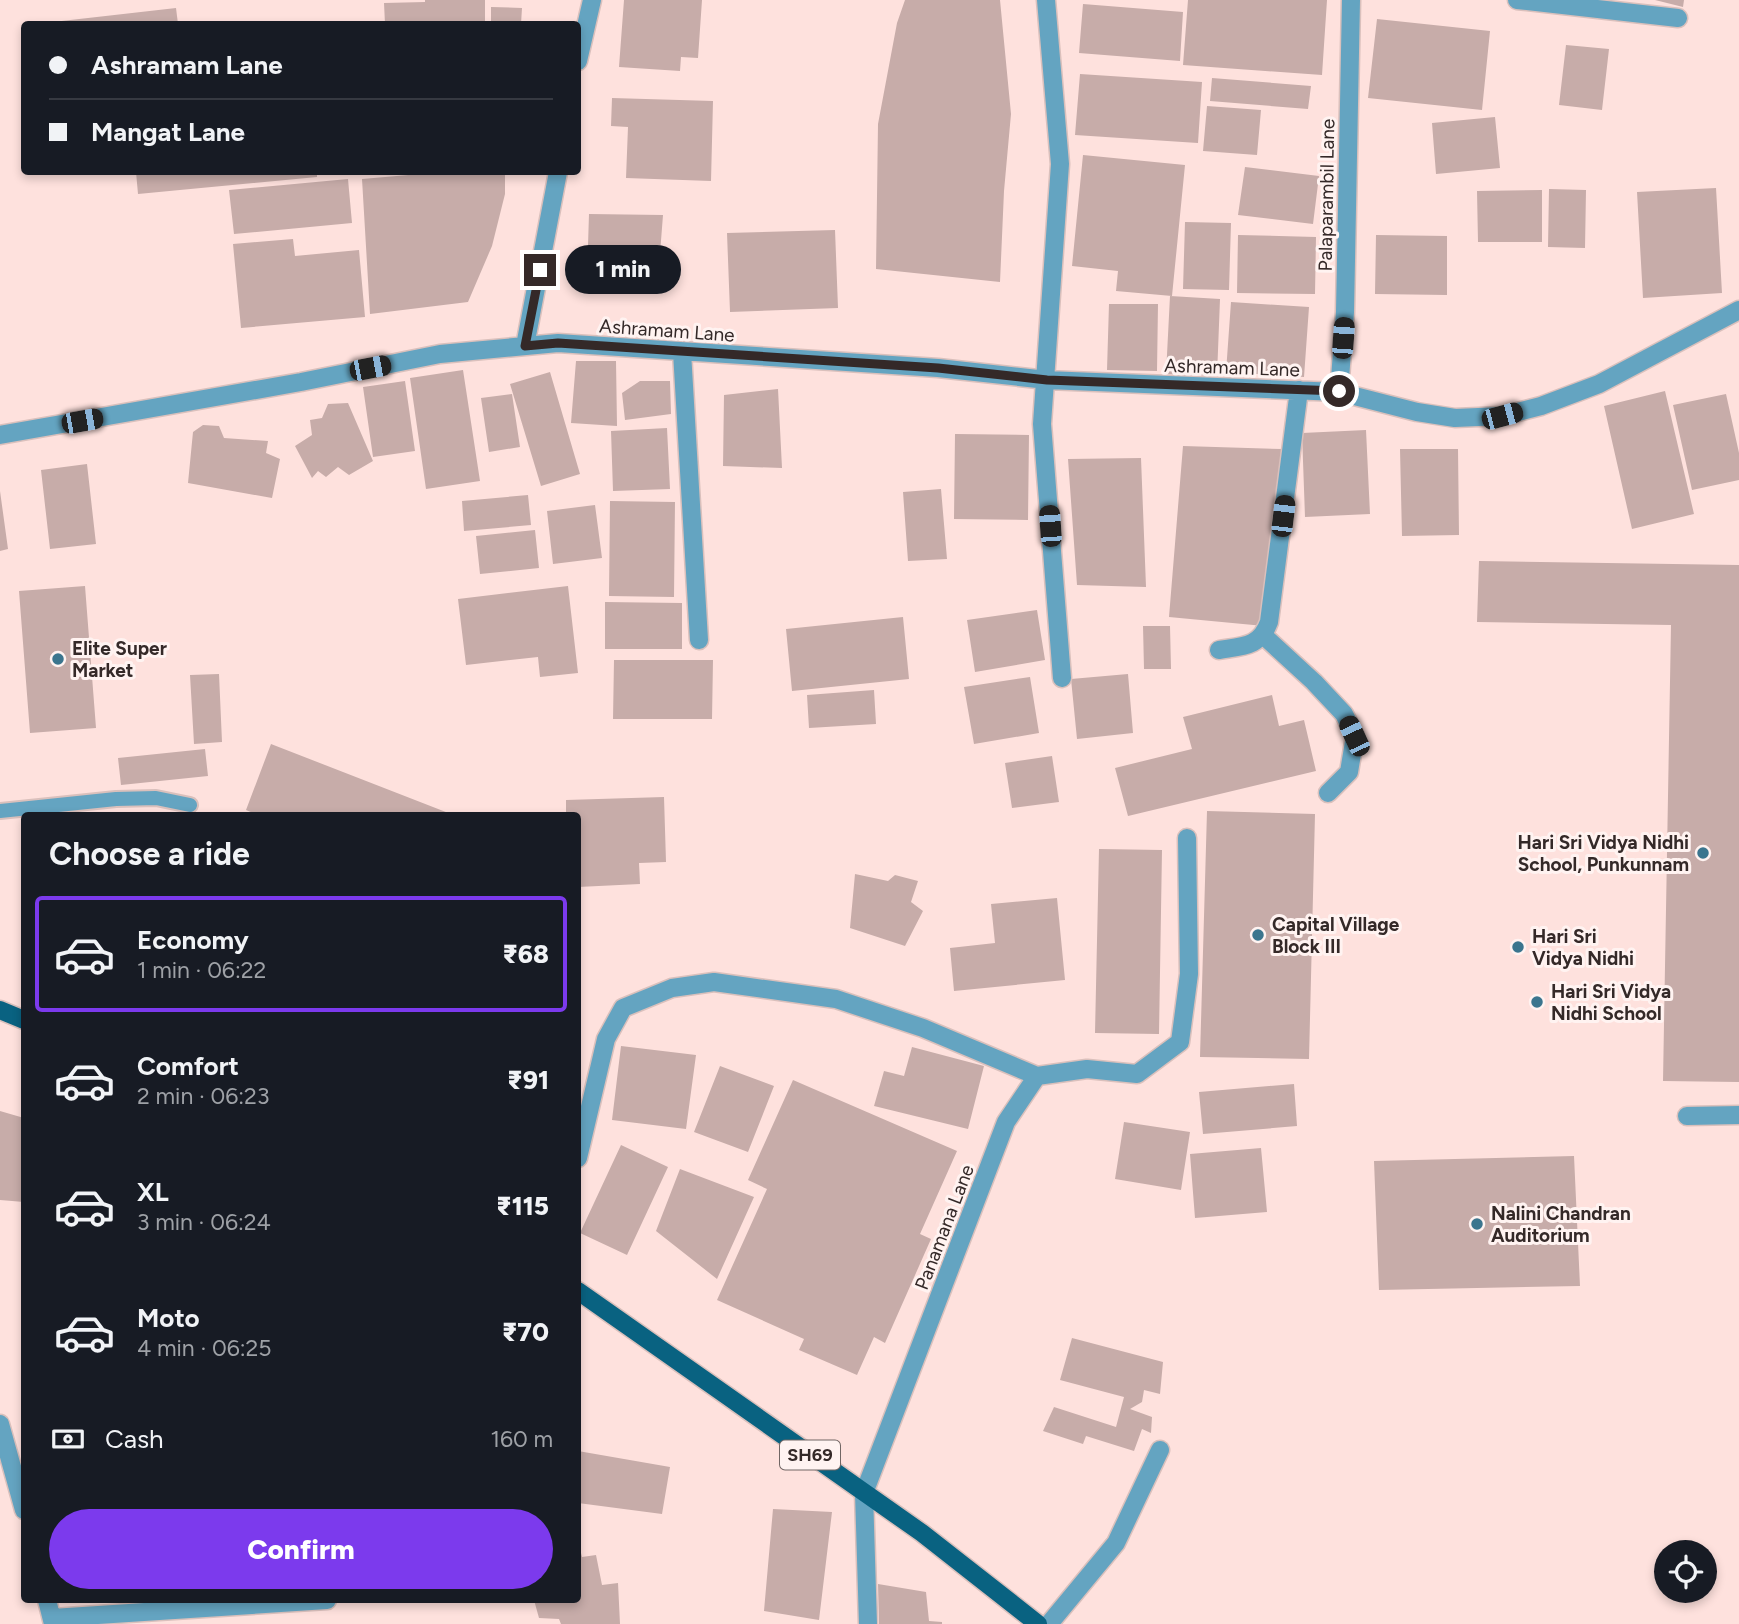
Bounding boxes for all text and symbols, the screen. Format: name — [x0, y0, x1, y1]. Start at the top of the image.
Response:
text: Ashramam Lane — [91, 49, 283, 81]
text: Mangat Lane — [91, 116, 245, 148]
street label: Palaparambil Lane — [1314, 119, 1339, 271]
callout: 1 min — [564, 246, 680, 294]
route end — [524, 254, 556, 286]
text: 1 min — [596, 255, 650, 283]
street label: Ashramam Lane — [598, 314, 735, 347]
car — [1332, 316, 1355, 360]
car — [348, 354, 393, 382]
street label: Ashramam Lane — [1164, 354, 1300, 381]
route start — [1323, 375, 1355, 407]
car — [1479, 400, 1526, 432]
car — [60, 407, 105, 435]
car — [1271, 494, 1296, 538]
car — [1039, 504, 1062, 548]
place label: Elite Super Market — [72, 637, 167, 682]
marker: Elite Super Market — [50, 651, 66, 667]
car — [1336, 713, 1373, 759]
place label: Hari Sri Vidya Nidhi School, Punkunnam — [1518, 831, 1689, 876]
text: Choose a ride — [49, 835, 250, 873]
marker: Hari Sri Vidya Nidhi School, Punkunnam — [1695, 845, 1711, 861]
place label: Capital Village Block III — [1272, 913, 1400, 958]
icon: car — [53, 923, 116, 986]
text: Economy — [137, 924, 249, 956]
place label: Hari Sri Vidya Nidhi — [1532, 925, 1634, 970]
marker: Capital Village Block III — [1250, 927, 1266, 943]
text: ₹68 — [503, 938, 549, 970]
marker: Hari Sri Vidya Nidhi — [1510, 939, 1526, 955]
text: 1 min · 06:22 — [137, 956, 266, 984]
place label: Hari Sri Vidya Nidhi School — [1551, 980, 1671, 1025]
marker: Hari Sri Vidya Nidhi School — [1529, 994, 1545, 1010]
icon: car — [53, 1049, 116, 1112]
text: Comfort — [137, 1050, 239, 1082]
text: ₹91 — [507, 1064, 549, 1096]
text: 2 min · 06:23 — [137, 1082, 269, 1110]
street label: Panamana Lane — [910, 1161, 979, 1293]
icon: car — [53, 1175, 116, 1238]
text: XL — [137, 1176, 169, 1208]
text: ₹115 — [496, 1190, 549, 1222]
place label: Nalini Chandran Auditorium — [1491, 1202, 1631, 1247]
text: 3 min · 06:24 — [137, 1208, 271, 1236]
marker: Nalini Chandran Auditorium — [1469, 1216, 1485, 1232]
icon: car — [53, 1301, 116, 1364]
text: Moto — [137, 1302, 200, 1334]
text: ₹70 — [502, 1316, 549, 1348]
text: 4 min · 06:25 — [137, 1334, 272, 1362]
icon: cash — [49, 1420, 87, 1458]
text: Cash — [105, 1423, 164, 1455]
text: 160 m — [490, 1425, 553, 1453]
road number: SH69 — [780, 1440, 840, 1470]
button: Confirm — [49, 1509, 553, 1589]
map controls — [1654, 1540, 1717, 1603]
button: locate — [1654, 1540, 1717, 1603]

